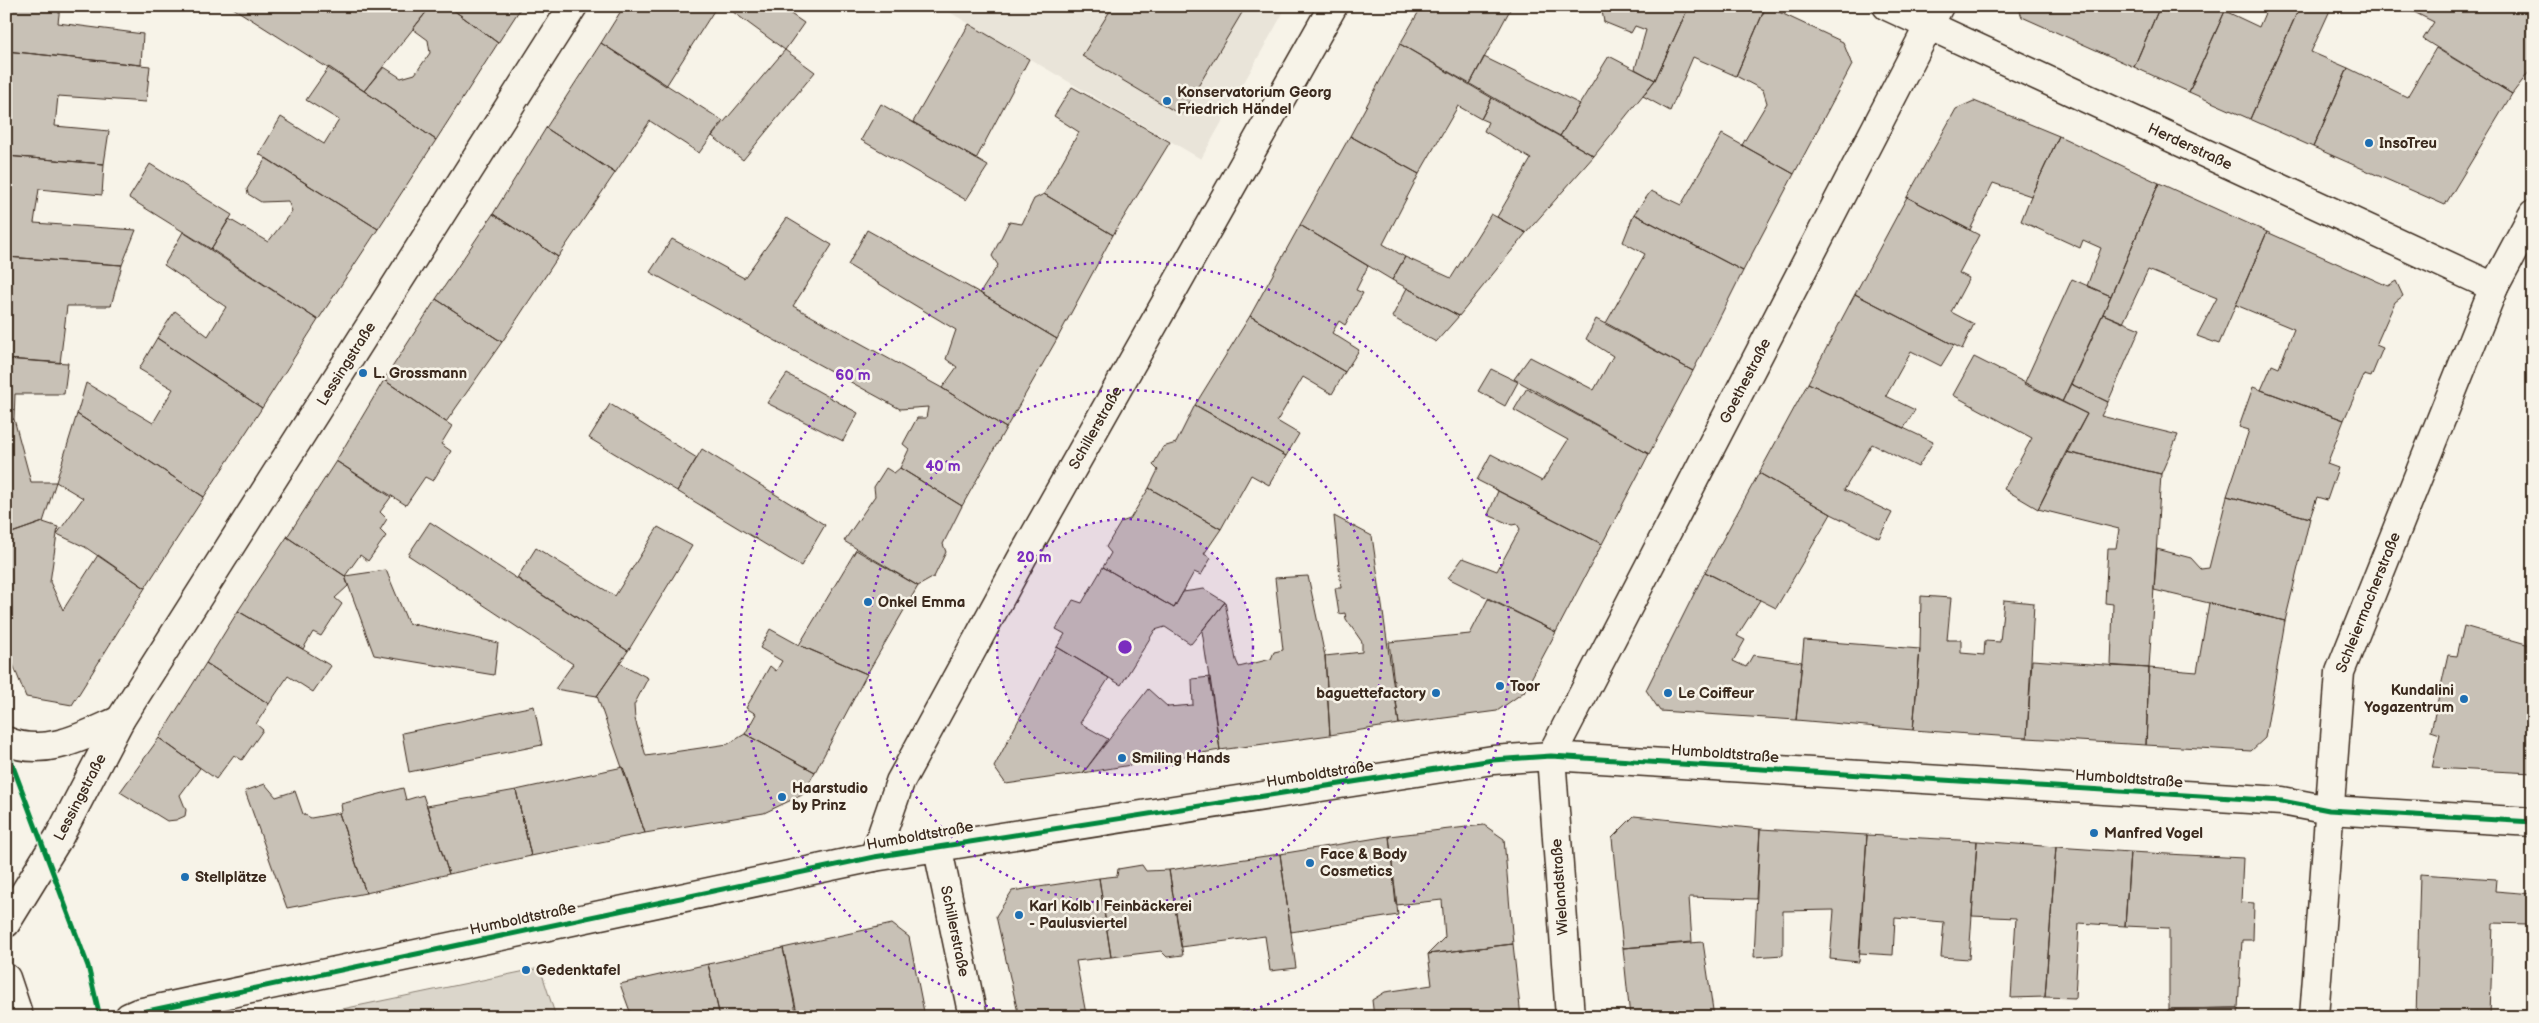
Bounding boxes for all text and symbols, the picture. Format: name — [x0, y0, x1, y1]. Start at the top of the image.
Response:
place label: Konservatorium Georg Friedrich Händel — [1177, 83, 1332, 119]
marker: Konservatorium Georg Friedrich Händel — [1161, 95, 1173, 107]
street label: Herderstraße — [2145, 119, 2235, 174]
place label: InsoTreu — [2379, 134, 2437, 153]
marker: InsoTreu — [2363, 137, 2375, 149]
street label: Lessingstraße — [312, 318, 380, 409]
street label: Goethestraße — [1715, 335, 1775, 427]
place label: L. Grossmann — [373, 364, 467, 383]
text: 60 m — [835, 366, 871, 385]
marker: L. Grossmann — [357, 367, 369, 379]
street label: Schillerstraße — [1064, 383, 1126, 473]
text: 40 m — [925, 457, 961, 476]
street label: Schleiermacherstraße — [2331, 529, 2405, 675]
text: 20 m — [1017, 548, 1052, 567]
place label: Onkel Emma — [878, 593, 965, 612]
marker: Onkel Emma — [862, 596, 874, 608]
centre of rings — [1116, 638, 1134, 656]
place label: Toor — [1510, 677, 1541, 696]
marker: Toor — [1494, 680, 1506, 692]
place label: Kundalini Yogazentrum — [2364, 681, 2454, 717]
place label: baguettefactory — [1316, 684, 1426, 703]
place label: Le Coiffeur — [1678, 684, 1755, 703]
marker: baguettefactory — [1430, 687, 1442, 699]
marker: Le Coiffeur — [1662, 687, 1674, 699]
marker: Kundalini Yogazentrum — [2458, 693, 2470, 705]
street label: Humboldtstraße — [1670, 741, 1780, 767]
place label: Smiling Hands — [1132, 749, 1230, 768]
street label: Lessingstraße — [49, 750, 110, 844]
marker: Smiling Hands — [1116, 752, 1128, 764]
street label: Humboldtstraße — [1265, 756, 1375, 792]
street label: Humboldtstraße — [2074, 766, 2184, 792]
place label: Haarstudio by Prinz — [792, 779, 869, 815]
marker: Haarstudio by Prinz — [776, 791, 788, 803]
street label: Humboldtstraße — [865, 817, 975, 855]
place label: Manfred Vogel — [2104, 824, 2203, 843]
marker: Manfred Vogel — [2088, 827, 2100, 839]
street label: Wielandstraße — [1547, 838, 1573, 936]
place label: Face & Body Cosmetics — [1320, 845, 1407, 881]
marker: Face & Body Cosmetics — [1304, 857, 1316, 869]
place label: Stellplätze — [195, 868, 267, 887]
marker: Stellplätze — [179, 871, 191, 883]
street label: Schillerstraße — [936, 884, 974, 979]
place label: Karl Kolb | Feinbäckerei - Paulusviertel — [1029, 897, 1192, 933]
street label: Humboldtstraße — [468, 898, 578, 940]
marker: Karl Kolb | Feinbäckerei - Paulusviertel — [1013, 909, 1025, 921]
place label: Gedenktafel — [536, 961, 621, 980]
marker: Gedenktafel — [520, 964, 532, 976]

